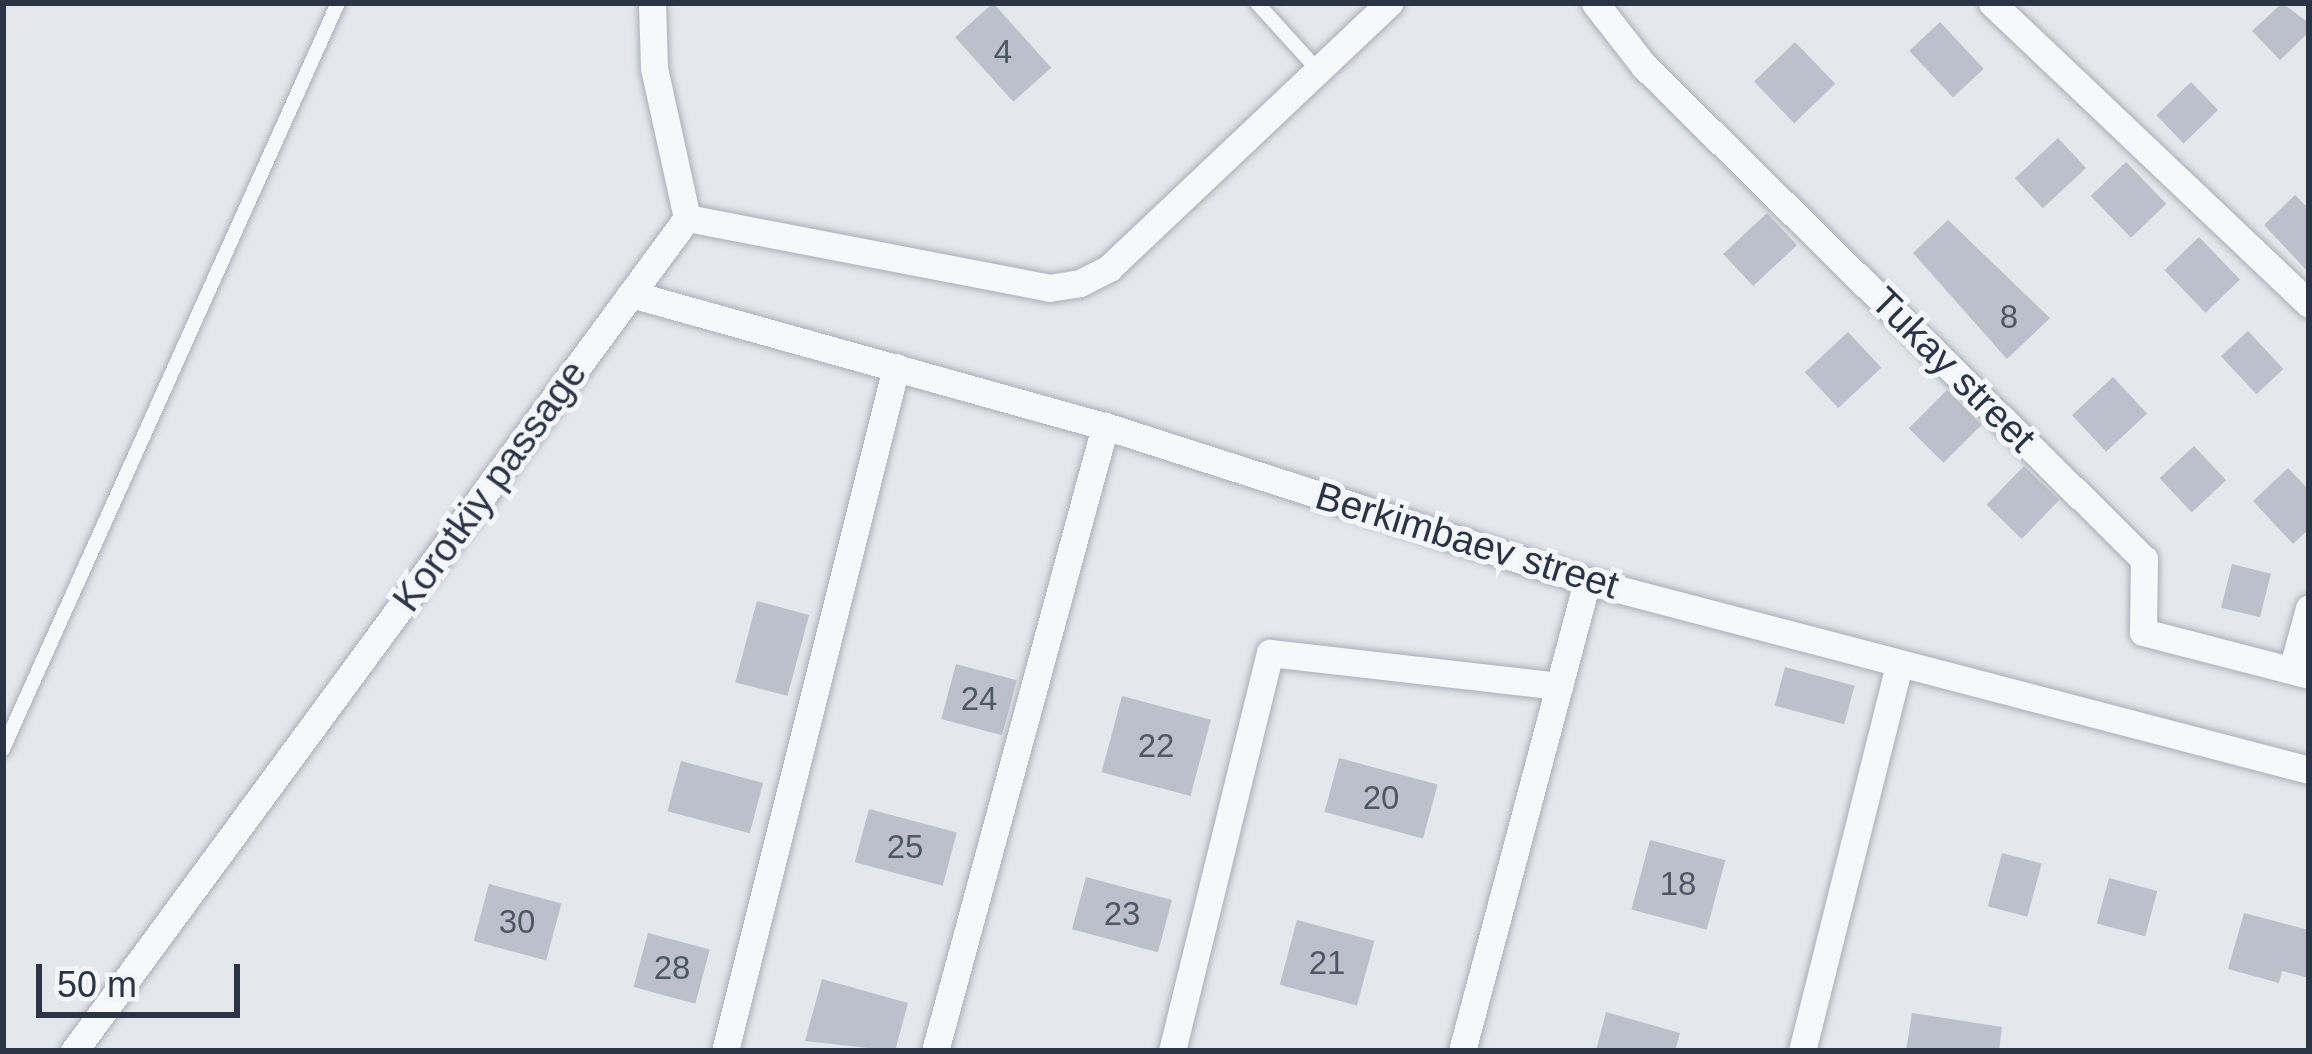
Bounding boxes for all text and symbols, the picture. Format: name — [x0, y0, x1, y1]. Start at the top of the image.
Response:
house number: 4 — [994, 32, 1012, 72]
street label: Tukay street — [1861, 278, 2045, 462]
house number: 8 — [2000, 297, 2018, 337]
street label: Korotkiy passage — [383, 351, 597, 621]
street label: Berkimbaev street — [1310, 473, 1624, 609]
house number: 24 — [961, 679, 997, 719]
house number: 22 — [1138, 726, 1174, 766]
house number: 20 — [1363, 778, 1399, 818]
house number: 25 — [887, 827, 923, 867]
house number: 18 — [1660, 864, 1696, 904]
house number: 23 — [1104, 894, 1140, 934]
house number: 30 — [499, 902, 535, 942]
scale bar — [42, 940, 246, 1014]
house number: 21 — [1309, 943, 1345, 983]
house number: 28 — [654, 948, 690, 988]
text: 50 m — [57, 964, 137, 1005]

